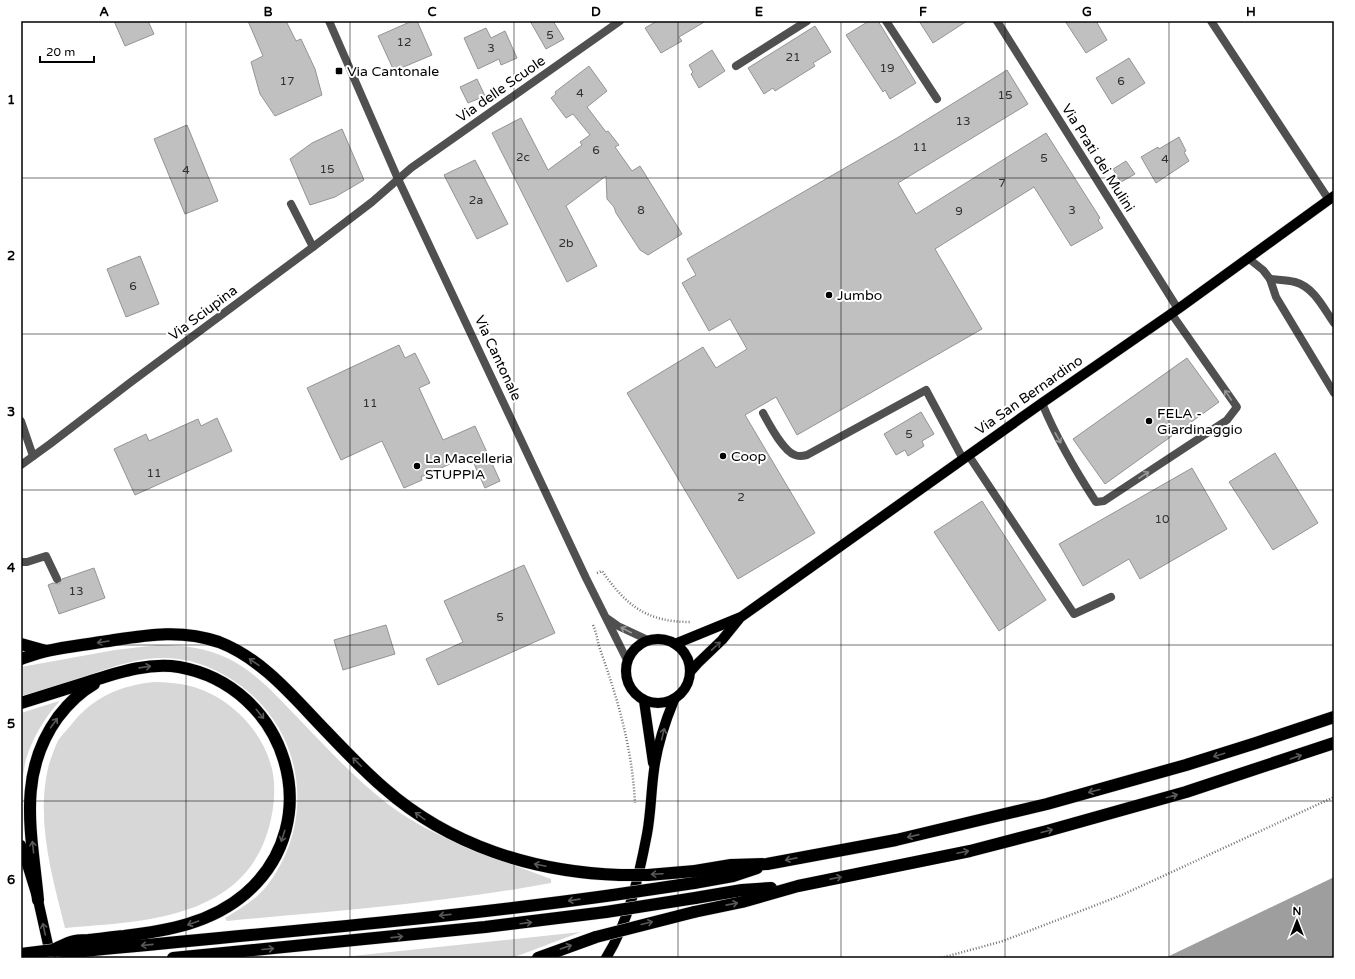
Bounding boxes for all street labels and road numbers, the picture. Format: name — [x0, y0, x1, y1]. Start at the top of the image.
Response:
street label: Via delle Scuole — [453, 52, 549, 126]
street label: Via Prati dei Mulini — [1058, 101, 1138, 215]
street label: Via Sciupina — [165, 282, 241, 344]
street label: Via Cantonale — [471, 313, 525, 403]
street label: Via San Bernardino — [972, 352, 1086, 438]

